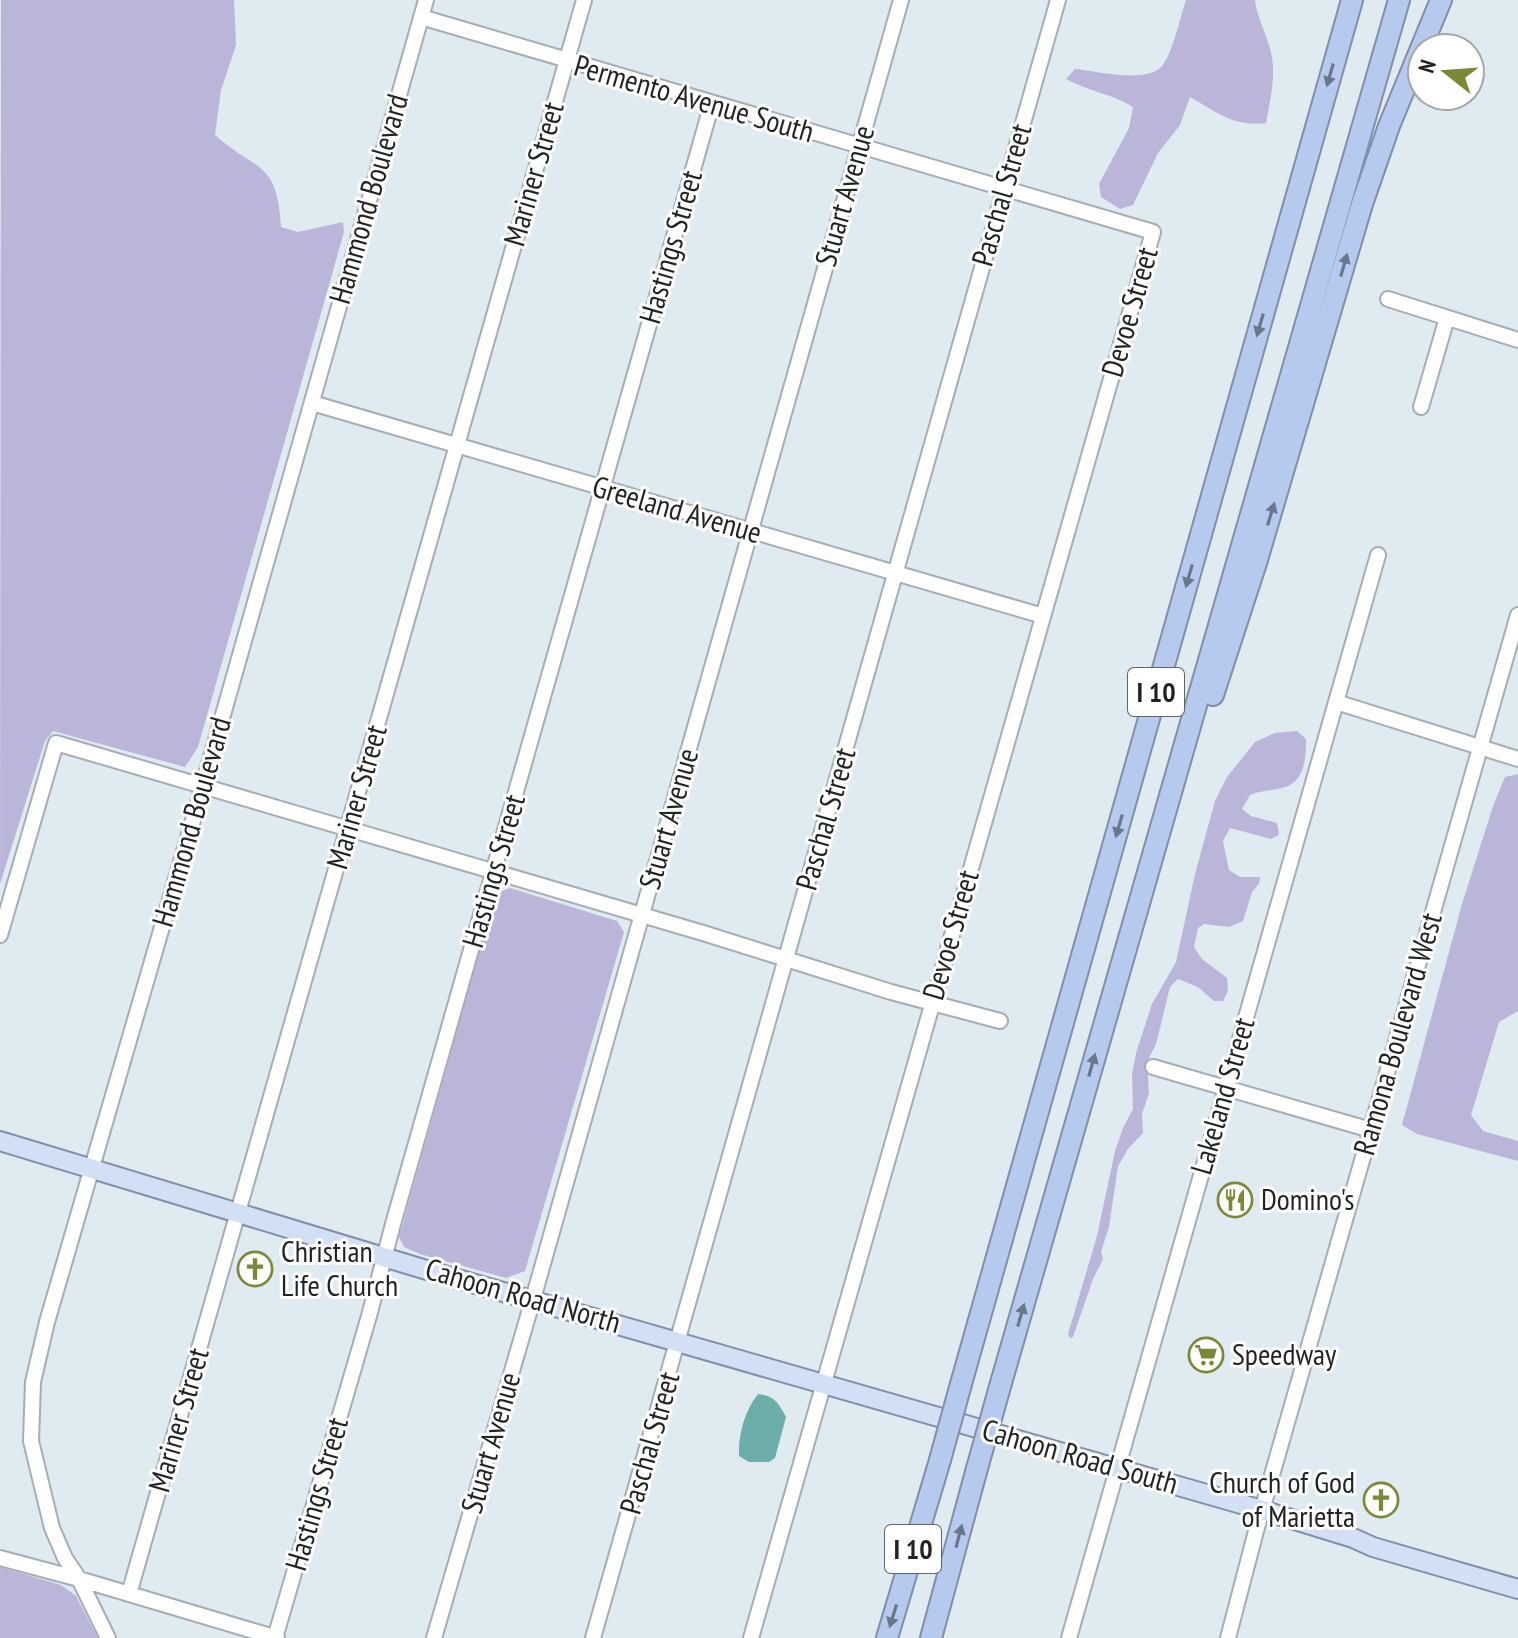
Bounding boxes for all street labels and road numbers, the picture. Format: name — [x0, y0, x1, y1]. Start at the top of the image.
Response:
street label: Permento Avenue South — [570, 45, 819, 150]
street label: Hammond Boulevard — [319, 89, 416, 308]
street label: Mariner Street — [493, 96, 572, 250]
street label: Paschal Street — [962, 118, 1040, 270]
street label: Stuart Avenue — [805, 121, 882, 271]
street label: Hastings Street — [629, 165, 710, 328]
street label: Devoe Street — [1091, 242, 1166, 381]
street label: Greeland Avenue — [588, 466, 766, 551]
road number: I 10 — [1128, 668, 1184, 716]
street label: Hammond Boulevard — [142, 712, 239, 931]
street label: Mariner Street — [316, 719, 395, 873]
street label: Paschal Street — [786, 742, 864, 894]
street label: Stuart Avenue — [629, 744, 706, 894]
street label: Hastings Street — [452, 789, 533, 952]
street label: Devoe Street — [912, 865, 987, 1004]
street label: Ramona Boulevard West — [1343, 907, 1450, 1159]
street label: Lakeland Street — [1181, 1012, 1263, 1179]
street label: Cahoon Road North — [421, 1248, 625, 1341]
street label: Mariner Street — [138, 1342, 217, 1496]
street label: Paschal Street — [610, 1366, 688, 1518]
street label: Stuart Avenue — [451, 1368, 528, 1518]
street label: Cahoon Road South — [978, 1409, 1183, 1502]
street label: Hastings Street — [275, 1412, 356, 1575]
road number: I 10 — [885, 1525, 941, 1573]

